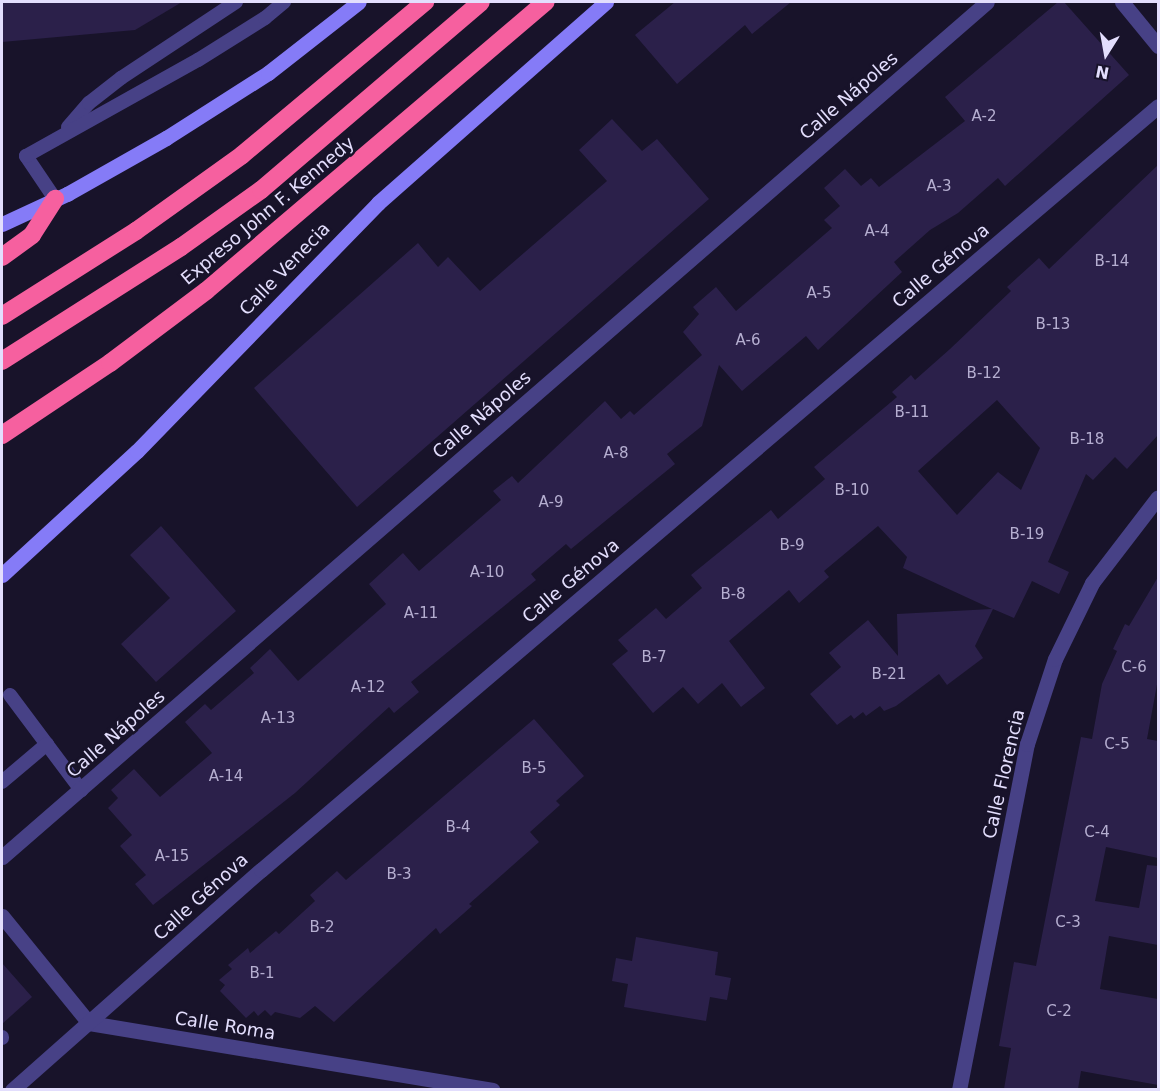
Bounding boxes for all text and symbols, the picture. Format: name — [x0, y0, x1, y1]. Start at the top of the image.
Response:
north arrow — [1076, 24, 1136, 84]
street label: Calle Nápoles — [796, 48, 902, 144]
text: N — [1094, 62, 1111, 83]
house number: A-2 — [972, 108, 996, 126]
street label: Expreso John F. Kennedy — [177, 132, 359, 290]
house number: A-3 — [927, 178, 951, 196]
street label: Calle Venecia — [235, 218, 335, 320]
street label: Calle Génova — [888, 219, 994, 313]
house number: A-4 — [865, 223, 889, 241]
house number: B-14 — [1095, 253, 1129, 271]
house number: A-5 — [807, 285, 831, 303]
house number: B-13 — [1036, 316, 1070, 334]
house number: A-6 — [736, 332, 760, 350]
house number: B-12 — [967, 365, 1001, 383]
street label: Calle Nápoles — [429, 367, 535, 463]
house number: B-11 — [895, 404, 929, 422]
house number: B-18 — [1070, 431, 1104, 449]
house number: A-8 — [604, 445, 628, 463]
house number: B-10 — [835, 482, 869, 500]
house number: A-9 — [539, 494, 563, 512]
house number: B-19 — [1010, 526, 1044, 544]
street label: Calle Génova — [518, 534, 624, 628]
house number: B-9 — [779, 537, 805, 555]
house number: A-10 — [470, 564, 504, 582]
house number: B-8 — [720, 586, 746, 604]
house number: A-11 — [404, 605, 438, 623]
house number: B-7 — [641, 649, 667, 667]
house number: C-6 — [1121, 659, 1147, 677]
house number: B-21 — [872, 666, 906, 684]
house number: A-12 — [351, 679, 385, 697]
street label: Calle Nápoles — [63, 686, 169, 782]
street label: Calle Florencia — [979, 707, 1029, 841]
house number: A-13 — [261, 710, 295, 728]
house number: C-5 — [1104, 736, 1130, 754]
house number: B-5 — [521, 760, 547, 778]
house number: A-14 — [209, 768, 243, 786]
house number: B-4 — [445, 819, 471, 837]
house number: C-4 — [1084, 824, 1110, 842]
house number: A-15 — [155, 848, 189, 866]
street label: Calle Génova — [149, 849, 253, 945]
house number: B-3 — [386, 866, 412, 884]
house number: C-3 — [1055, 914, 1081, 932]
house number: B-2 — [309, 919, 335, 937]
house number: B-1 — [249, 965, 275, 983]
house number: C-2 — [1046, 1003, 1072, 1021]
street label: Calle Roma — [173, 1007, 277, 1045]

